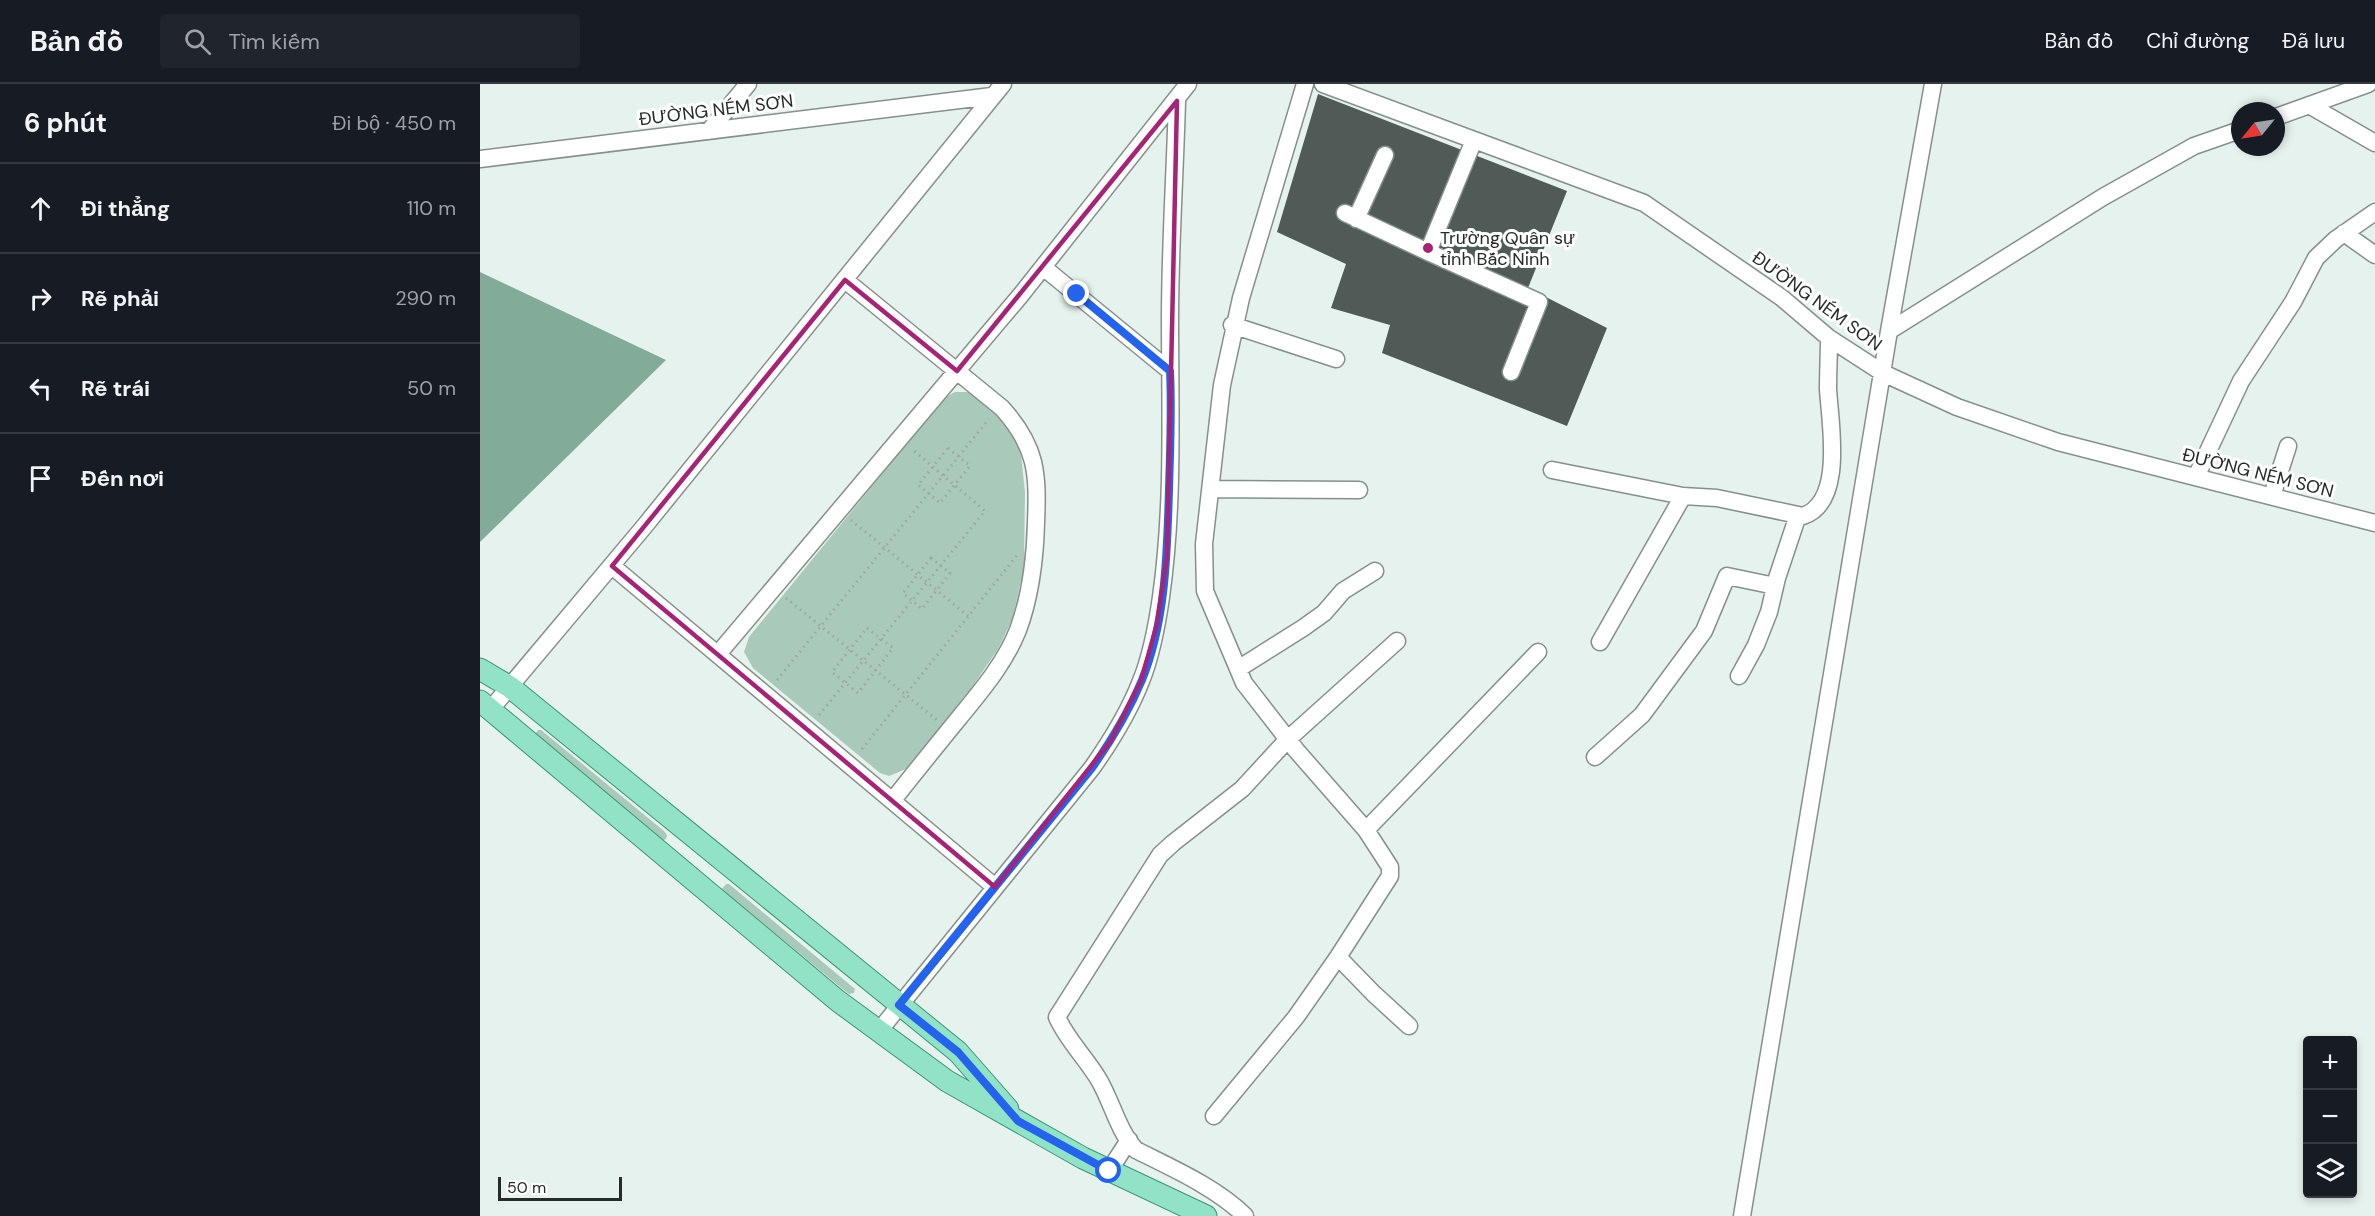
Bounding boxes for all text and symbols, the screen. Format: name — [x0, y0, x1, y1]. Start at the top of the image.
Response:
search box — [160, 14, 580, 68]
text: Bản đồ — [30, 23, 124, 60]
icon: search — [181, 25, 214, 58]
text: Tìm kiếm — [229, 27, 320, 56]
text: Bản đồ — [2045, 27, 2113, 55]
text: Chỉ đường — [2146, 27, 2249, 55]
text: Đã lưu — [2282, 27, 2345, 55]
street label: ĐƯỜNG NÉM SƠN — [637, 89, 795, 131]
north arrow — [2231, 102, 2285, 156]
text: 6 phút — [24, 106, 107, 140]
text: Đi bộ · 450 m — [332, 110, 456, 136]
icon: ahead — [24, 192, 57, 225]
text: Đi thẳng — [81, 194, 170, 223]
text: 110 m — [407, 195, 456, 221]
place label: Trường Quân sự tỉnh Bắc Ninh — [1440, 226, 1575, 271]
marker: Trường Quân sự tỉnh Bắc Ninh — [1421, 241, 1435, 255]
street label: ĐƯỜNG NÉM SƠN — [1747, 246, 1887, 356]
route end — [1063, 280, 1089, 306]
icon: right — [24, 282, 57, 315]
text: Rẽ phải — [81, 284, 159, 313]
text: 290 m — [395, 285, 456, 311]
icon: left — [24, 372, 57, 405]
text: Rẽ trái — [81, 374, 150, 403]
text: 50 m — [407, 375, 456, 401]
street label: ĐƯỜNG NÉM SƠN — [2180, 443, 2336, 503]
icon: arrive — [24, 462, 57, 495]
text: Đến nơi — [81, 464, 164, 493]
map controls — [2303, 1036, 2357, 1198]
button: + — [2303, 1036, 2357, 1090]
button: − — [2303, 1090, 2357, 1144]
button: layers — [2303, 1144, 2357, 1198]
route start — [1095, 1157, 1121, 1183]
scale bar — [498, 1174, 622, 1202]
text: 50 m — [507, 1177, 546, 1198]

